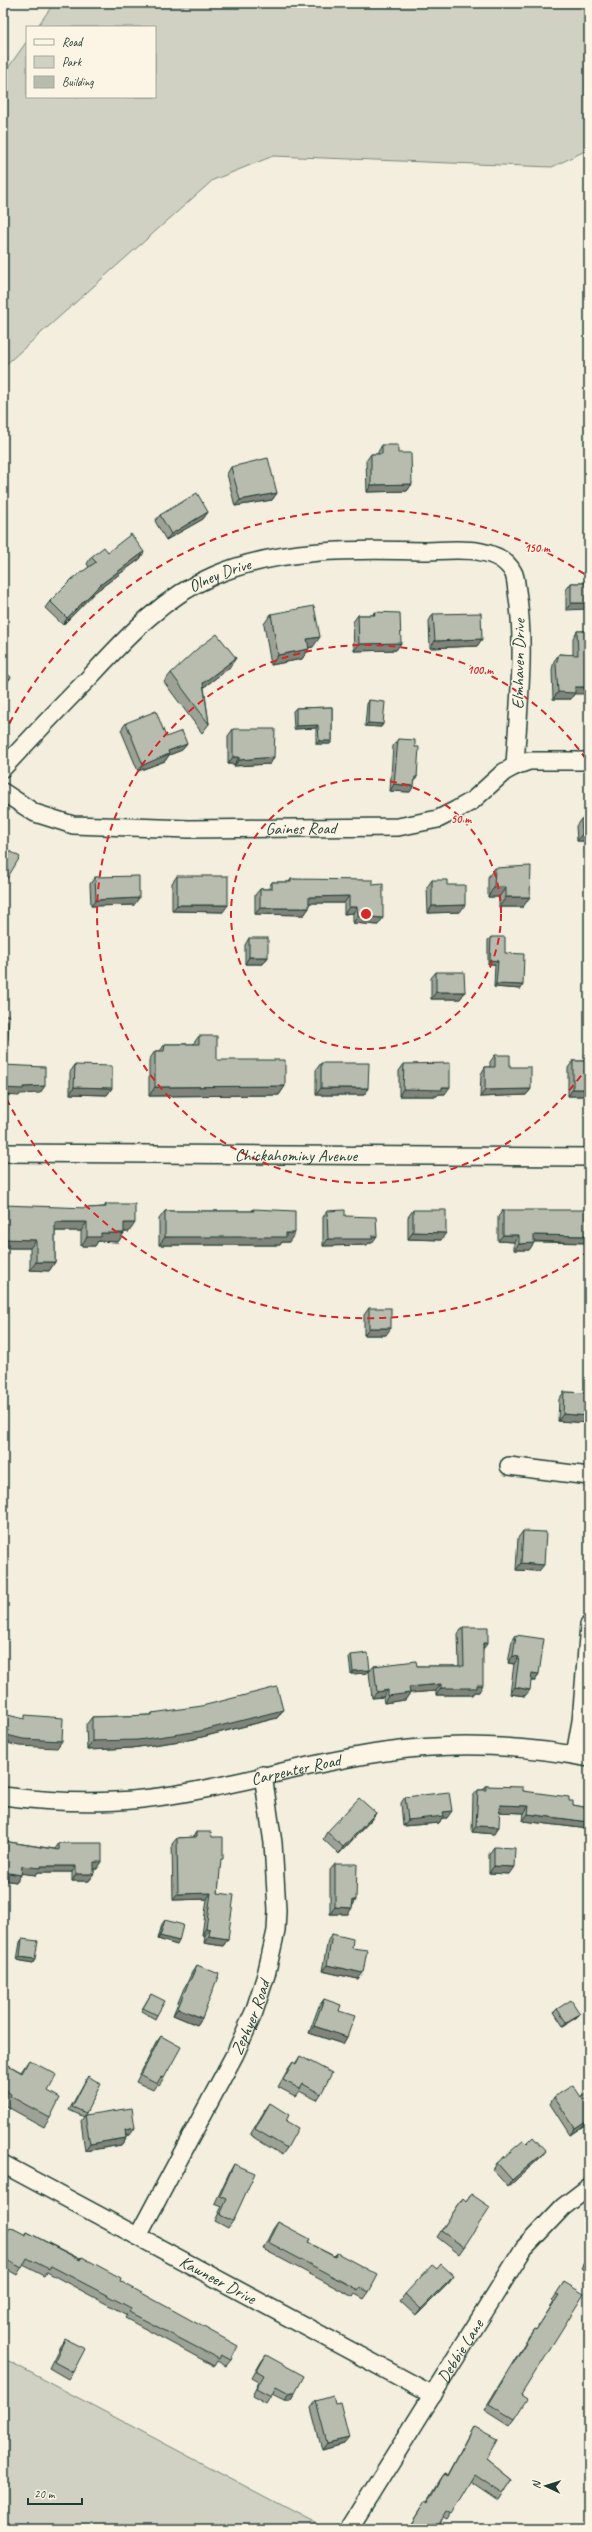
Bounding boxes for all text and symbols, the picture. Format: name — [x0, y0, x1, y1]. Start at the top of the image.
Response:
legend — [26, 26, 156, 98]
text: Road — [62, 34, 84, 50]
text: Park — [62, 54, 83, 70]
text: Building — [62, 74, 94, 90]
text: 150 m — [524, 540, 551, 556]
street label: Olney Drive — [185, 553, 254, 597]
street label: Elmhaven Drive — [507, 617, 530, 709]
text: 100 m — [467, 662, 494, 678]
text: 50 m — [451, 811, 472, 827]
street label: Gaines Road — [265, 818, 338, 839]
centre of rings — [359, 907, 373, 921]
street label: Chickahominy Avenue — [235, 1145, 359, 1166]
street label: Carpenter Road — [249, 1749, 345, 1790]
street label: Zephyer Road — [226, 1974, 276, 2058]
street label: Kawneer Drive — [176, 2251, 261, 2310]
street label: Debbie Lane — [433, 2314, 489, 2387]
north arrow — [526, 2466, 566, 2506]
text: N — [529, 2479, 543, 2489]
scale bar — [28, 2480, 82, 2506]
text: 20 m — [34, 2486, 56, 2502]

